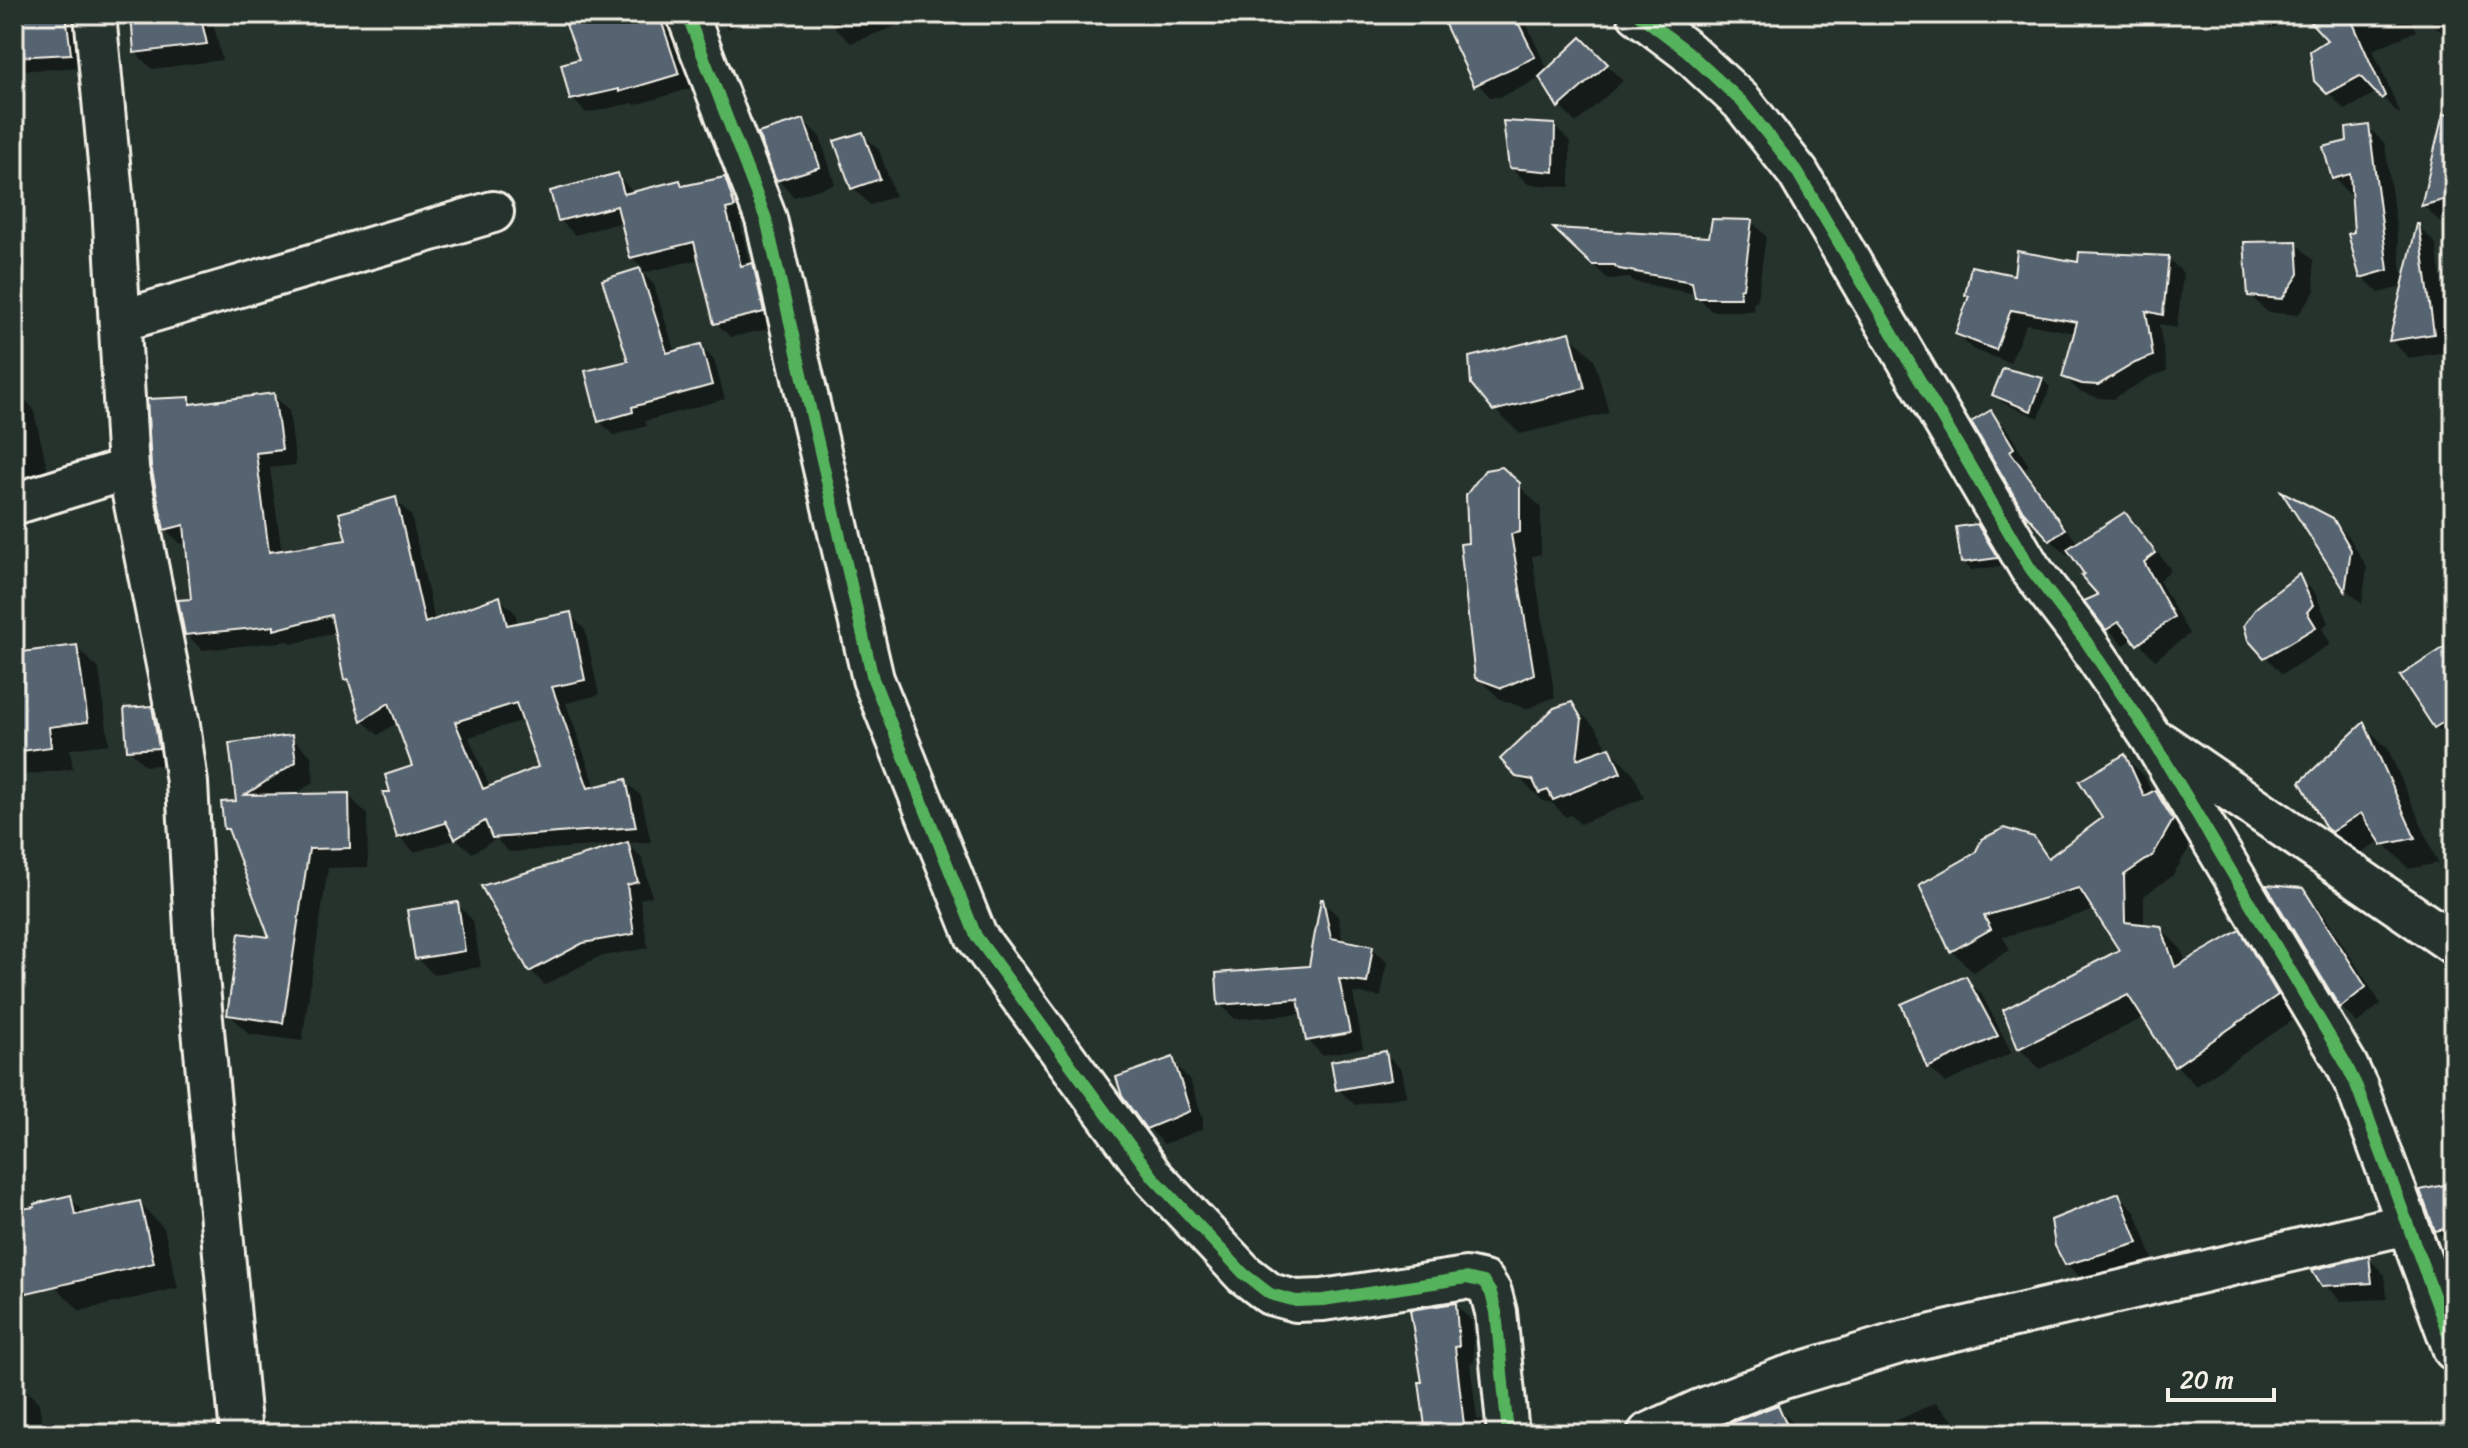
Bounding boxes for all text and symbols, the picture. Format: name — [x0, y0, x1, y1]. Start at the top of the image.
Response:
scale bar — [2168, 1352, 2274, 1402]
text: 20 m — [2180, 1359, 2234, 1401]

